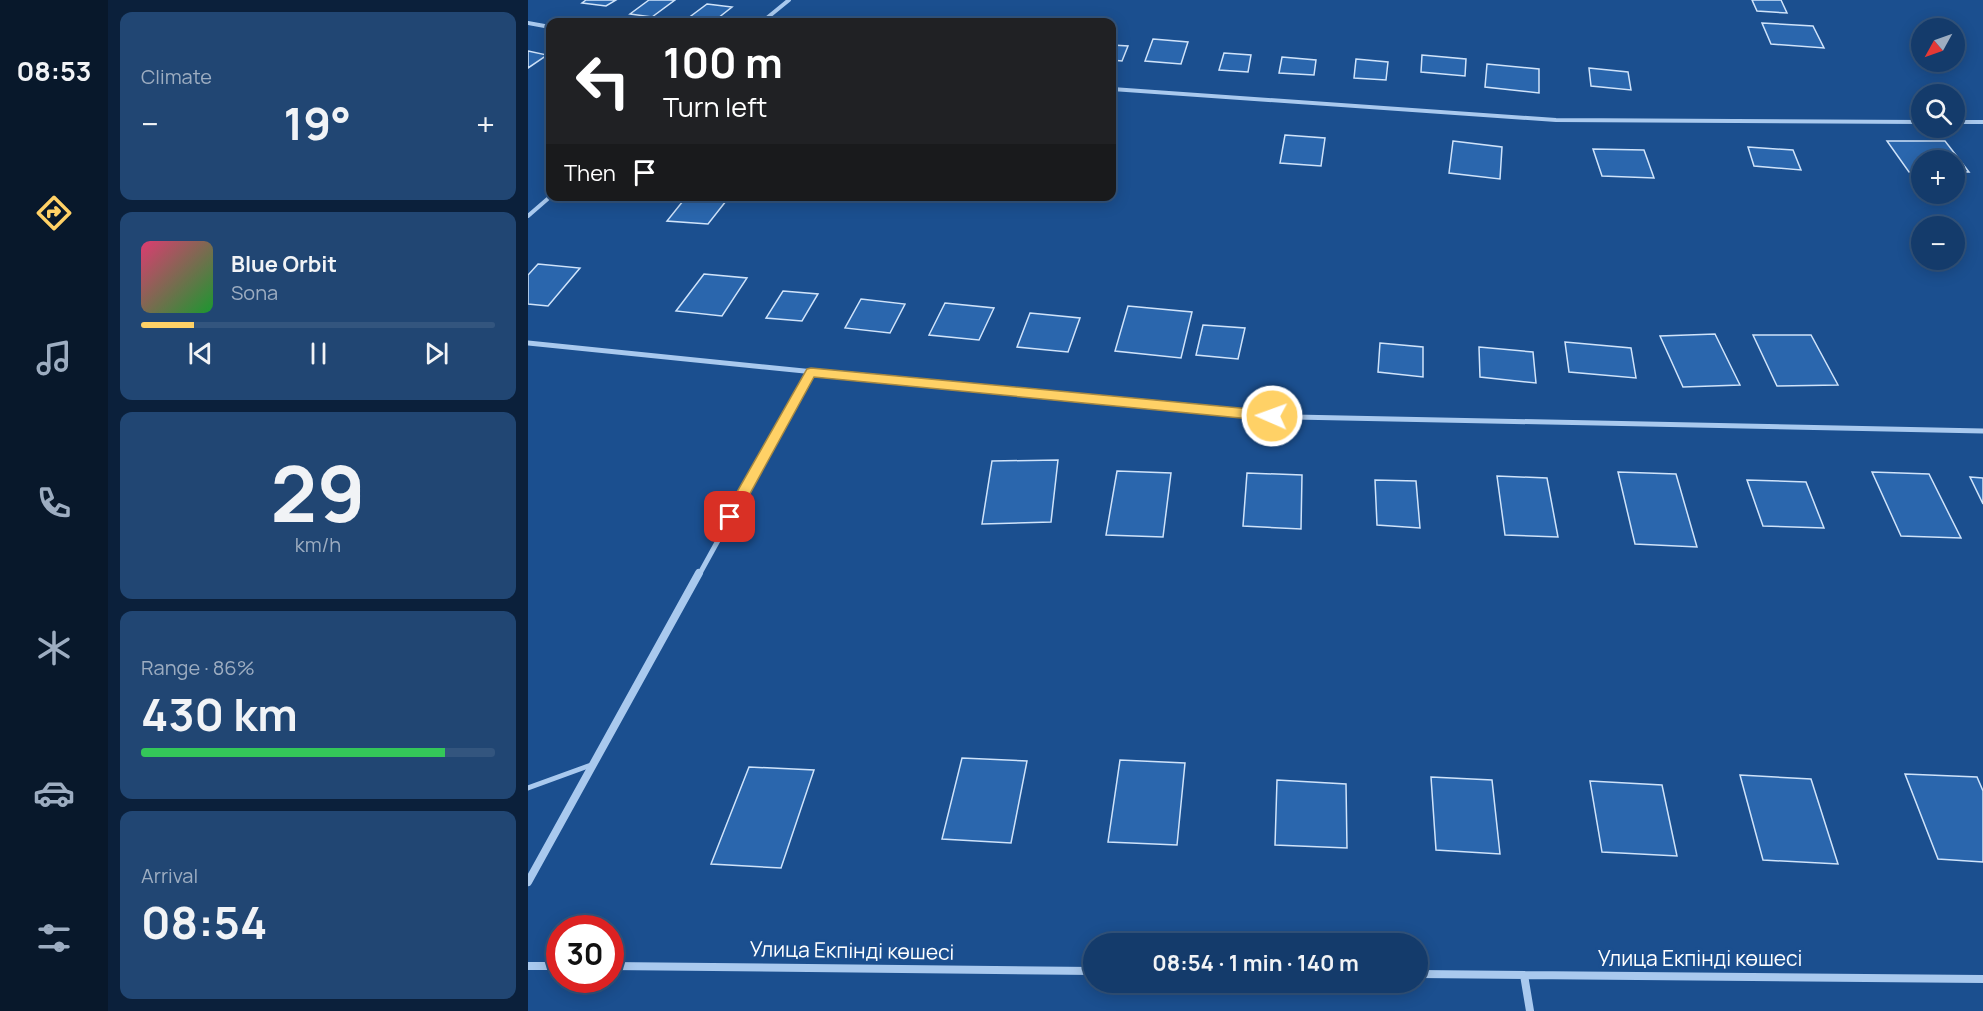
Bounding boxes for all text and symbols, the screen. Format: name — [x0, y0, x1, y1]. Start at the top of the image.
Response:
north arrow — [1911, 18, 1965, 72]
map controls — [1911, 18, 1965, 270]
text: 100 m — [663, 33, 783, 91]
icon: left — [564, 42, 642, 120]
text: 08:53 — [16, 52, 92, 89]
text: Climate — [141, 63, 212, 90]
button: search — [1911, 84, 1965, 138]
text: Turn left — [663, 88, 767, 125]
text: 19° — [283, 92, 351, 154]
text: − — [141, 101, 159, 146]
text: + — [476, 101, 495, 146]
button: + — [1911, 150, 1965, 204]
icon: arrive — [628, 156, 661, 189]
text: Then — [564, 158, 616, 188]
icon: directions — [33, 192, 75, 234]
button: − — [1911, 216, 1965, 270]
text: Blue Orbit — [231, 249, 337, 279]
text: Sona — [231, 279, 278, 306]
icon: music — [33, 337, 75, 379]
icon: previous — [184, 337, 217, 370]
icon: pause — [302, 337, 335, 370]
icon: next — [420, 337, 453, 370]
position arrow — [1240, 384, 1304, 448]
text: 29 — [271, 439, 365, 545]
icon: phone — [33, 482, 75, 524]
pin — [704, 491, 755, 542]
icon: arrive — [713, 500, 746, 533]
text: km/h — [295, 531, 341, 558]
icon: climate — [33, 627, 75, 669]
text: Range · 86% — [141, 654, 255, 681]
text: 430 km — [141, 683, 298, 745]
icon: car — [33, 772, 75, 814]
text: Arrival — [141, 862, 198, 889]
text: 08:54 — [141, 891, 267, 953]
speed limit sign: 30 — [546, 915, 624, 993]
icon: filters — [33, 917, 75, 959]
street label: Улица Екпінді көшесі — [749, 934, 955, 966]
street label: Улица Екпінді көшесі — [1598, 944, 1802, 972]
text: 08:54 · 1 min · 140 m — [1152, 948, 1359, 978]

